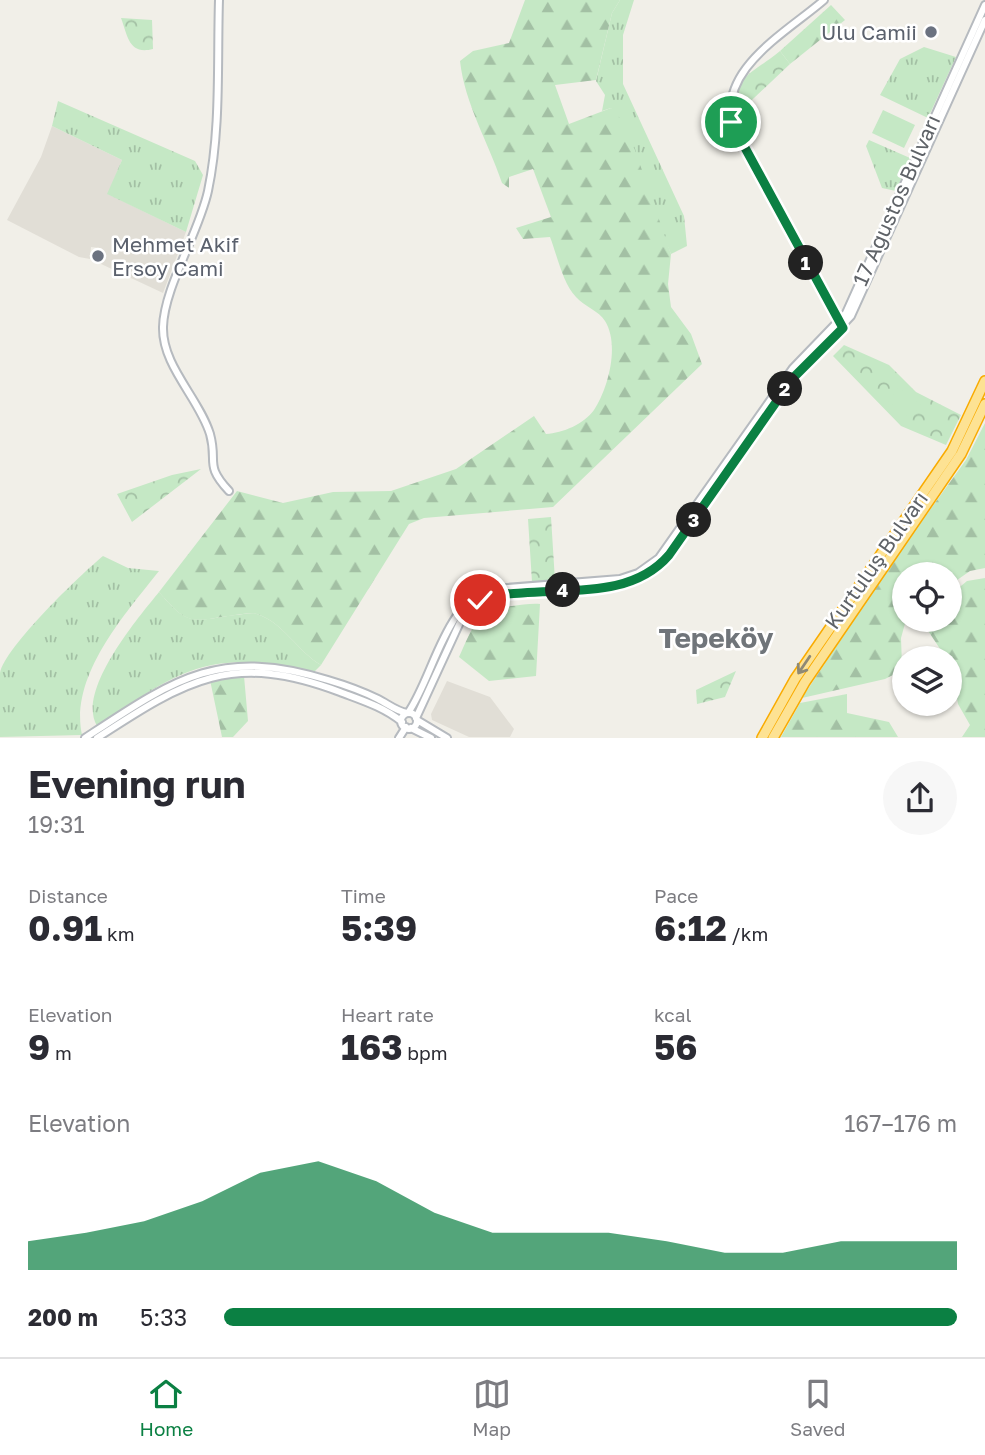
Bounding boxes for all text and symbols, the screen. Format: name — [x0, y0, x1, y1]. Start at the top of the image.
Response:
place label: Ulu Camii — [821, 19, 917, 45]
marker: Ulu Camii — [923, 24, 939, 40]
pin — [701, 92, 761, 152]
icon: arrive — [712, 103, 750, 141]
street label: 17 Ağustos Bulvarı — [847, 110, 945, 290]
place label: Mehmet Akif Ersoy Cami — [112, 231, 239, 281]
pin: 1 — [788, 246, 824, 280]
marker: Mehmet Akif Ersoy Cami — [90, 248, 106, 264]
text: 1 — [801, 251, 810, 274]
pin: 2 — [768, 372, 802, 406]
text: 2 — [779, 377, 790, 400]
street label: Kurtuluş Bulvarı — [819, 486, 933, 634]
pin: 3 — [676, 503, 712, 538]
text: 3 — [688, 508, 699, 531]
map controls — [892, 562, 962, 716]
button: locate — [892, 562, 962, 632]
pin — [450, 570, 510, 630]
pin: 4 — [546, 572, 580, 608]
text: 4 — [557, 578, 568, 601]
icon: check — [461, 581, 499, 619]
district label: Tepeköy — [659, 621, 774, 654]
button: layers — [892, 646, 962, 716]
one-way arrow — [797, 655, 811, 674]
text: Evening run — [28, 761, 246, 806]
button: share — [883, 761, 957, 835]
text: 19:31 — [28, 810, 85, 838]
text: Distance — [28, 884, 108, 907]
text: Time — [341, 884, 386, 907]
text: Pace — [654, 884, 698, 907]
text: 0.91 — [28, 907, 102, 949]
text: 5:39 — [341, 907, 417, 949]
text: 6:12 — [654, 907, 727, 949]
text: km — [102, 922, 135, 945]
text: /km — [727, 922, 768, 945]
text: Elevation — [28, 1003, 113, 1026]
text: Heart rate — [341, 1003, 434, 1026]
text: kcal — [654, 1003, 692, 1026]
text: 9 — [28, 1026, 50, 1068]
text: 163 — [341, 1026, 403, 1068]
text: 56 — [654, 1026, 698, 1068]
text: m — [50, 1041, 72, 1064]
text: bpm — [403, 1041, 448, 1064]
text: Elevation — [28, 1109, 130, 1137]
text: 167–176 m — [844, 1109, 957, 1137]
text: 200 m — [28, 1303, 98, 1331]
text: 5:33 — [140, 1303, 187, 1331]
tab: Home — [140, 1375, 193, 1440]
tab: Map — [472, 1375, 511, 1440]
tab: Saved — [790, 1375, 845, 1440]

